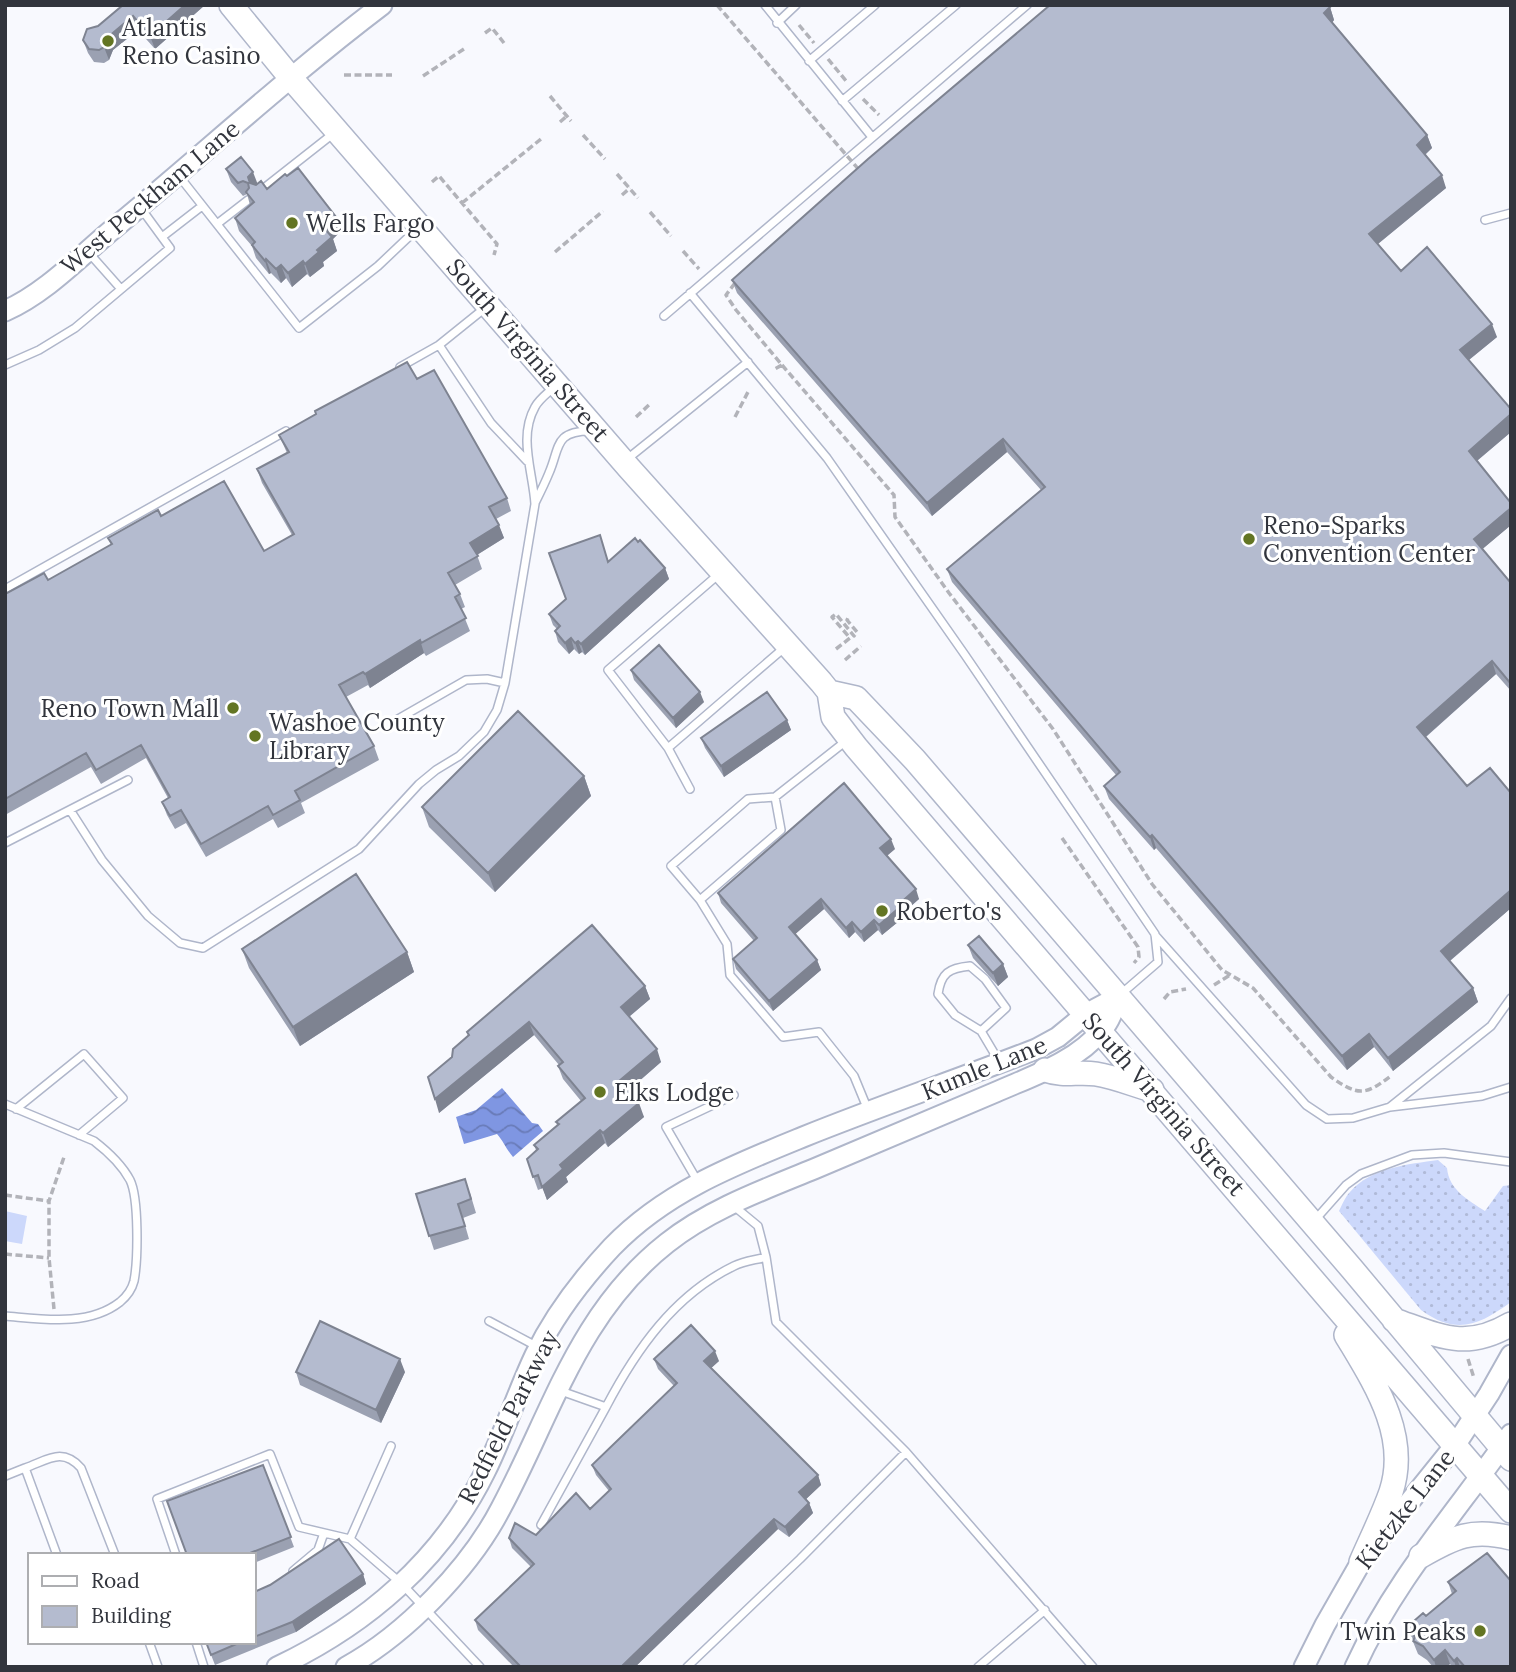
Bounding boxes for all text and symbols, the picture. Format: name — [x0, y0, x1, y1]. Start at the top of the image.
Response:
place label: Atlantis Reno Casino — [121, 12, 260, 71]
marker: Atlantis Reno Casino — [100, 33, 116, 49]
street label: West Peckham Lane — [54, 113, 246, 281]
place label: Wells Fargo — [306, 208, 434, 239]
marker: Wells Fargo — [284, 215, 300, 231]
street label: South Virginia Street — [440, 252, 617, 449]
place label: Reno-Sparks Convention Center — [1263, 510, 1476, 569]
marker: Reno-Sparks Convention Center — [1241, 531, 1257, 547]
place label: Reno Town Mall — [41, 693, 219, 724]
marker: Reno Town Mall — [225, 700, 241, 716]
place label: Washoe County Library — [269, 707, 445, 766]
marker: Washoe County Library — [247, 728, 263, 744]
place label: Roberto's — [896, 896, 1002, 927]
marker: Roberto's — [874, 903, 890, 919]
street label: South Virginia Street — [1076, 1006, 1253, 1203]
street label: Kumle Lane — [917, 1029, 1051, 1107]
place label: Elks Lodge — [614, 1077, 734, 1108]
marker: Elks Lodge — [592, 1084, 608, 1100]
street label: Redfield Parkway — [451, 1325, 565, 1509]
street label: Kietzke Lane — [1348, 1443, 1462, 1575]
legend — [28, 1553, 256, 1644]
text: Road — [91, 1567, 140, 1594]
text: Building — [91, 1602, 171, 1629]
place label: Twin Peaks — [1340, 1616, 1466, 1647]
marker: Twin Peaks — [1472, 1623, 1488, 1639]

